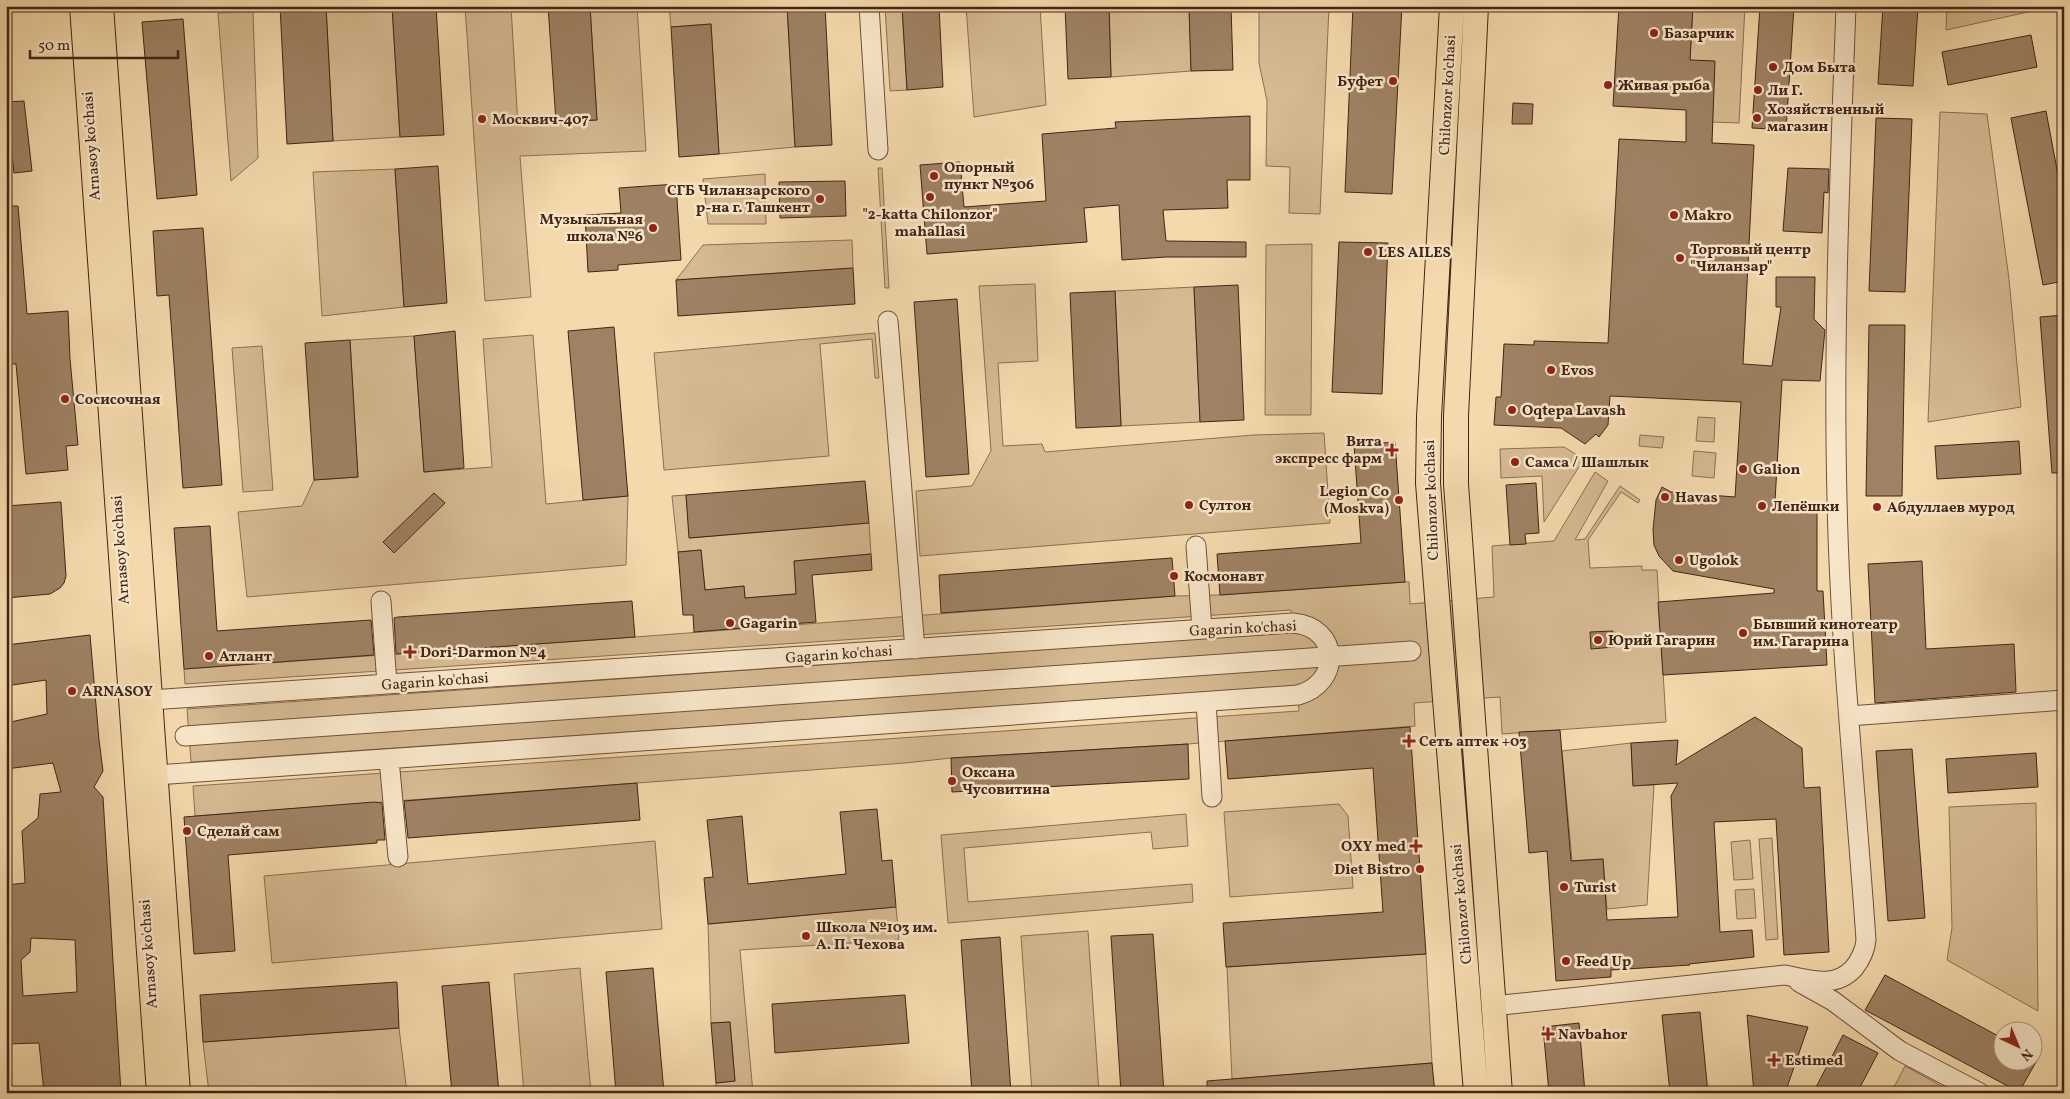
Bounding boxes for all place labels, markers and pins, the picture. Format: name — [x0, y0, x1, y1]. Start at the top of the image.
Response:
place label: Базарчик — [1664, 24, 1734, 45]
marker: Базарчик — [1648, 27, 1660, 39]
place label: Дом Быта — [1783, 58, 1856, 79]
marker: Дом Быта — [1767, 61, 1779, 73]
place label: Буфет — [1337, 72, 1384, 93]
marker: Буфет — [1387, 75, 1399, 87]
place label: Живая рыба — [1618, 76, 1710, 97]
marker: Живая рыба — [1602, 79, 1614, 91]
place label: Ли Г. — [1768, 81, 1803, 102]
marker: Ли Г. — [1752, 84, 1764, 96]
place label: Хозяйственный магазин — [1767, 100, 1885, 138]
place label: Москвич-407 — [492, 110, 589, 131]
marker: Хозяйственный магазин — [1751, 112, 1763, 124]
marker: Москвич-407 — [476, 113, 488, 125]
place label: Опорный пункт №306 — [944, 158, 1034, 196]
marker: Опорный пункт №306 — [928, 170, 940, 182]
place label: СГБ Чиланзарского р-на г. Ташкент — [667, 181, 811, 219]
marker: "2-katta Chilonzor" mahallasi — [924, 191, 936, 203]
marker: СГБ Чиланзарского р-на г. Ташкент — [814, 193, 826, 205]
place label: "2-katta Chilonzor" mahallasi — [862, 205, 998, 243]
place label: Makro — [1684, 206, 1732, 227]
marker: Makro — [1668, 209, 1680, 221]
place label: Mузыкальная школа №6 — [540, 210, 643, 248]
marker: Mузыкальная школа №6 — [647, 222, 659, 234]
place label: Торговый центр "Чиланзар" — [1690, 240, 1811, 278]
place label: LES AILES — [1378, 243, 1451, 264]
marker: LES AILES — [1362, 246, 1374, 258]
marker: Торговый центр "Чиланзар" — [1674, 252, 1686, 264]
place label: Evos — [1561, 361, 1594, 382]
marker: Evos — [1545, 364, 1557, 376]
place label: Сосисочная — [75, 390, 161, 411]
marker: Сосисочная — [59, 393, 71, 405]
place label: Oqtepa Lavash — [1522, 401, 1626, 422]
marker: Oqtepa Lavash — [1506, 404, 1518, 416]
place label: Вита экспресс фарм — [1275, 432, 1382, 470]
marker: Вита экспресс фарм — [1386, 444, 1398, 456]
place label: Самса / Шашлык — [1525, 453, 1649, 474]
marker: Самса / Шашлык — [1509, 456, 1521, 468]
place label: Galion — [1753, 460, 1801, 481]
marker: Galion — [1737, 463, 1749, 475]
place label: Legion Co (Moskva) — [1319, 482, 1389, 520]
place label: Havas — [1675, 488, 1718, 509]
marker: Havas — [1659, 491, 1671, 503]
marker: Legion Co (Moskva) — [1393, 494, 1405, 506]
place label: Султон — [1199, 496, 1252, 517]
place label: Лепёшки — [1772, 497, 1840, 518]
place label: Абдуллаев мурод — [1887, 498, 2015, 519]
marker: Султон — [1183, 499, 1195, 511]
marker: Лепёшки — [1756, 500, 1768, 512]
marker: Абдуллаев мурод — [1871, 501, 1883, 513]
place label: Ugolok — [1689, 551, 1739, 572]
marker: Ugolok — [1673, 554, 1685, 566]
place label: Космонавт — [1184, 567, 1265, 588]
marker: Космонавт — [1168, 570, 1180, 582]
place label: Gagarin — [740, 614, 798, 635]
place label: Бывший кинотеатр им. Гагарина — [1753, 615, 1898, 653]
marker: Gagarin — [724, 617, 736, 629]
marker: Бывший кинотеатр им. Гагарина — [1737, 627, 1749, 639]
place label: Юрий Гагарин — [1608, 631, 1715, 652]
marker: Юрий Гагарин — [1592, 634, 1604, 646]
place label: Dori-Darmon №4 — [420, 643, 546, 664]
marker: Dori-Darmon №4 — [404, 646, 416, 658]
place label: Атлант — [219, 647, 273, 668]
marker: Атлант — [203, 650, 215, 662]
place label: ARNASOY — [82, 682, 153, 703]
marker: ARNASOY — [66, 685, 78, 697]
place label: Сеть аптек +03 — [1419, 732, 1527, 753]
marker: Сеть аптек +03 — [1403, 735, 1415, 747]
place label: Оксана Чусовитина — [962, 763, 1050, 801]
marker: Оксана Чусовитина — [946, 775, 958, 787]
place label: Сделай сам — [197, 822, 280, 843]
marker: Сделай сам — [181, 825, 193, 837]
place label: OXY med — [1341, 837, 1406, 858]
marker: OXY med — [1410, 840, 1422, 852]
place label: Diet Bistro — [1334, 860, 1410, 881]
marker: Diet Bistro — [1414, 863, 1426, 875]
place label: Turist — [1574, 878, 1617, 899]
marker: Turist — [1558, 881, 1570, 893]
place label: Школа №103 им. А. П. Чехова — [816, 918, 938, 956]
marker: Школа №103 им. А. П. Чехова — [800, 930, 812, 942]
place label: Feed Up — [1576, 952, 1631, 973]
marker: Feed Up — [1560, 955, 1572, 967]
place label: Navbahor — [1558, 1025, 1627, 1046]
marker: Navbahor — [1542, 1028, 1554, 1040]
place label: Estimed — [1785, 1051, 1843, 1072]
marker: Estimed — [1767, 1053, 1781, 1067]

